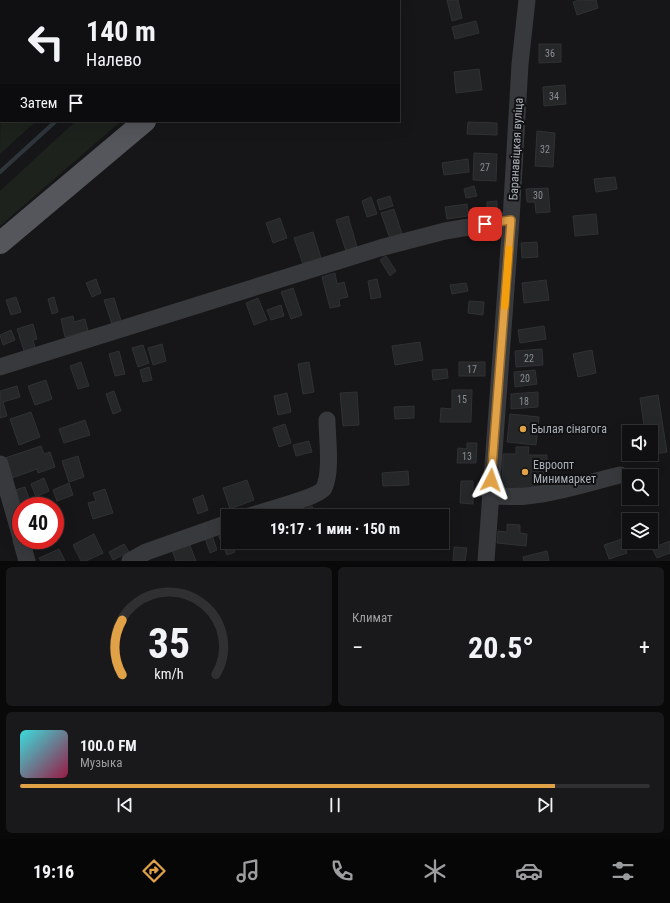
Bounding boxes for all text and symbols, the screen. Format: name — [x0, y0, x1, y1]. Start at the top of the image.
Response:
text: 140 m — [86, 15, 156, 48]
icon: left — [20, 16, 72, 68]
house number: 36 — [545, 48, 555, 59]
text: Налево — [86, 49, 142, 70]
house number: 34 — [549, 91, 559, 102]
icon: arrive — [65, 92, 87, 114]
text: Затем — [20, 94, 57, 112]
street label: Баранавіцкая вуліца — [506, 97, 526, 201]
house number: 32 — [540, 144, 550, 155]
house number: 27 — [480, 162, 490, 173]
house number: 30 — [533, 190, 543, 201]
pin — [468, 207, 502, 241]
icon: arrive — [474, 213, 496, 235]
house number: 22 — [524, 353, 534, 364]
house number: 17 — [467, 364, 477, 375]
house number: 20 — [520, 373, 530, 384]
house number: 15 — [457, 394, 467, 405]
house number: 18 — [519, 396, 529, 407]
place label: Былая сінагога — [531, 422, 607, 436]
marker: Былая сінагога — [518, 424, 528, 434]
map controls — [622, 425, 658, 549]
button: sound — [622, 425, 658, 461]
house number: 13 — [462, 451, 472, 462]
place label: Евроопт Минимаркет — [533, 458, 596, 486]
position arrow — [470, 459, 512, 501]
marker: Евроопт Минимаркет — [520, 467, 530, 477]
button: search — [622, 469, 658, 505]
speed limit sign: 40 — [12, 497, 64, 549]
button: layers — [622, 513, 658, 549]
text: 19:17 · 1 мин · 150 m — [270, 520, 400, 538]
text: Климат — [352, 610, 393, 625]
text: 35 — [148, 618, 190, 667]
text: 20.5° — [468, 630, 534, 665]
text: − — [352, 635, 363, 660]
text: + — [639, 635, 650, 660]
text: km/h — [154, 665, 184, 681]
text: 100.0 FM — [80, 737, 137, 755]
text: Музыка — [80, 755, 122, 770]
icon: previous — [114, 794, 136, 816]
icon: pause — [324, 794, 346, 816]
icon: next — [534, 794, 556, 816]
icon: directions — [140, 857, 168, 885]
icon: music — [234, 857, 262, 885]
icon: phone — [328, 857, 356, 885]
icon: climate — [421, 857, 449, 885]
icon: car — [515, 857, 543, 885]
icon: filters — [609, 857, 637, 885]
text: 19:16 — [33, 861, 74, 882]

